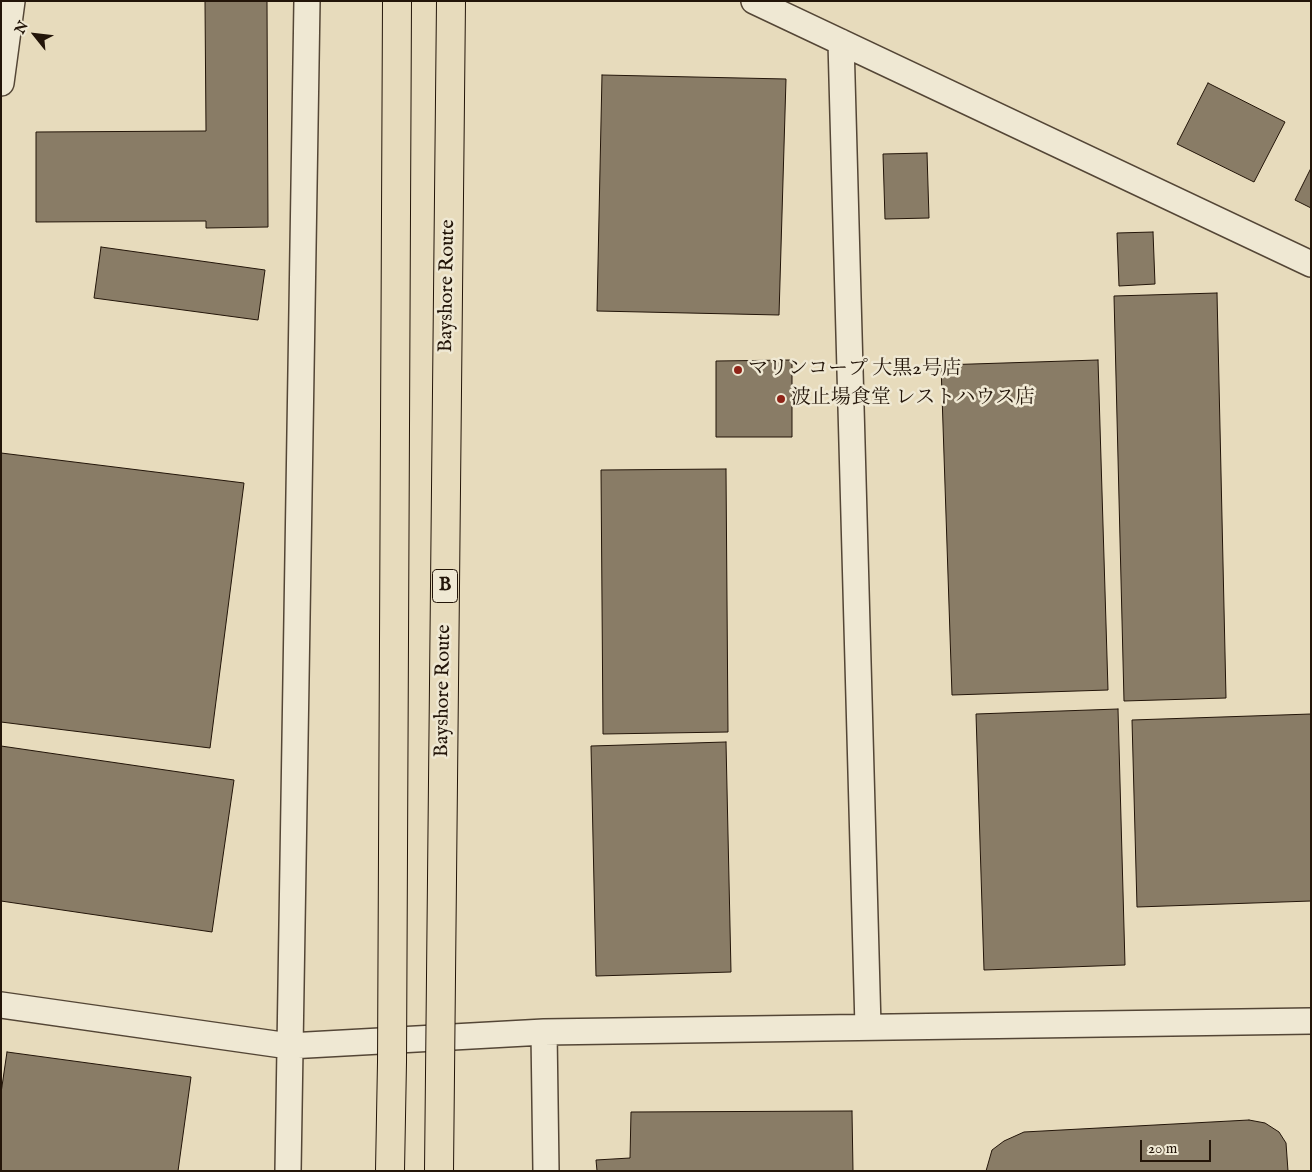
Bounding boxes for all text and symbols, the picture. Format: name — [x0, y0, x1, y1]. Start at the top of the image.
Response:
north arrow — [10, 10, 60, 60]
text: N — [11, 18, 33, 37]
street label: Bayshore Route — [435, 219, 461, 353]
place label: マリンコープ 大黒2号店 — [748, 358, 962, 382]
marker: マリンコープ 大黒2号店 — [732, 364, 744, 376]
place label: 波止場食堂 レストハウス店 — [791, 387, 1035, 411]
marker: 波止場食堂 レストハウス店 — [775, 393, 787, 405]
road number: B — [432, 570, 458, 602]
street label: Bayshore Route — [431, 624, 457, 758]
scale bar — [1142, 1130, 1213, 1162]
text: 20 m — [1148, 1139, 1177, 1158]

